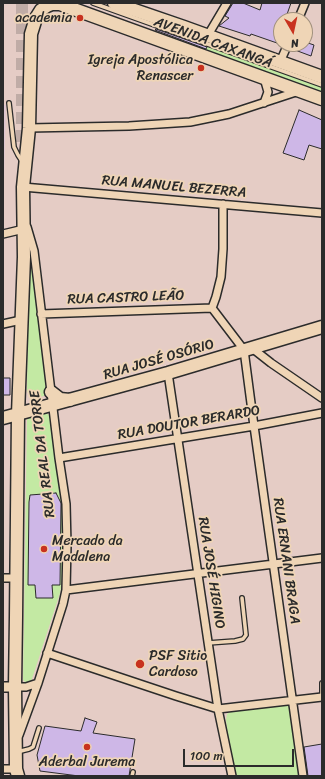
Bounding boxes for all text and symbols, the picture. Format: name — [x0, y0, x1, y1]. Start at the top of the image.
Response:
place label: academia — [15, 10, 72, 26]
north arrow — [273, 12, 313, 52]
marker: academia — [75, 13, 85, 23]
street label: AVENIDA CAXANGÁ — [152, 14, 274, 72]
text: N — [290, 33, 300, 53]
place label: Igreja Apostólica Renascer — [88, 52, 193, 84]
marker: Igreja Apostólica Renascer — [196, 63, 206, 73]
street label: RUA MANUEL BEZERRA — [101, 172, 247, 202]
street label: RUA CASTRO LEÃO — [67, 288, 185, 308]
street label: RUA JOSÉ OSÓRIO — [102, 336, 216, 384]
street label: RUA REAL DA TORRE — [27, 389, 59, 519]
street label: RUA DOUTOR BERARDO — [117, 402, 261, 444]
street label: RUA ERNANI BRAGA — [269, 497, 303, 625]
street label: RUA JOSÉ HIGINO — [194, 516, 228, 630]
place label: Mercado da Madalena — [52, 533, 123, 566]
marker: Mercado da Madalena — [39, 544, 49, 554]
place label: PSF Sitio Cardoso — [149, 648, 207, 680]
marker: PSF Sitio Cardoso — [134, 658, 146, 670]
scale bar — [185, 741, 296, 767]
marker: Aderbal Jurema — [82, 742, 92, 752]
text: 100 m — [190, 745, 223, 767]
place label: Aderbal Jurema — [39, 754, 135, 770]

